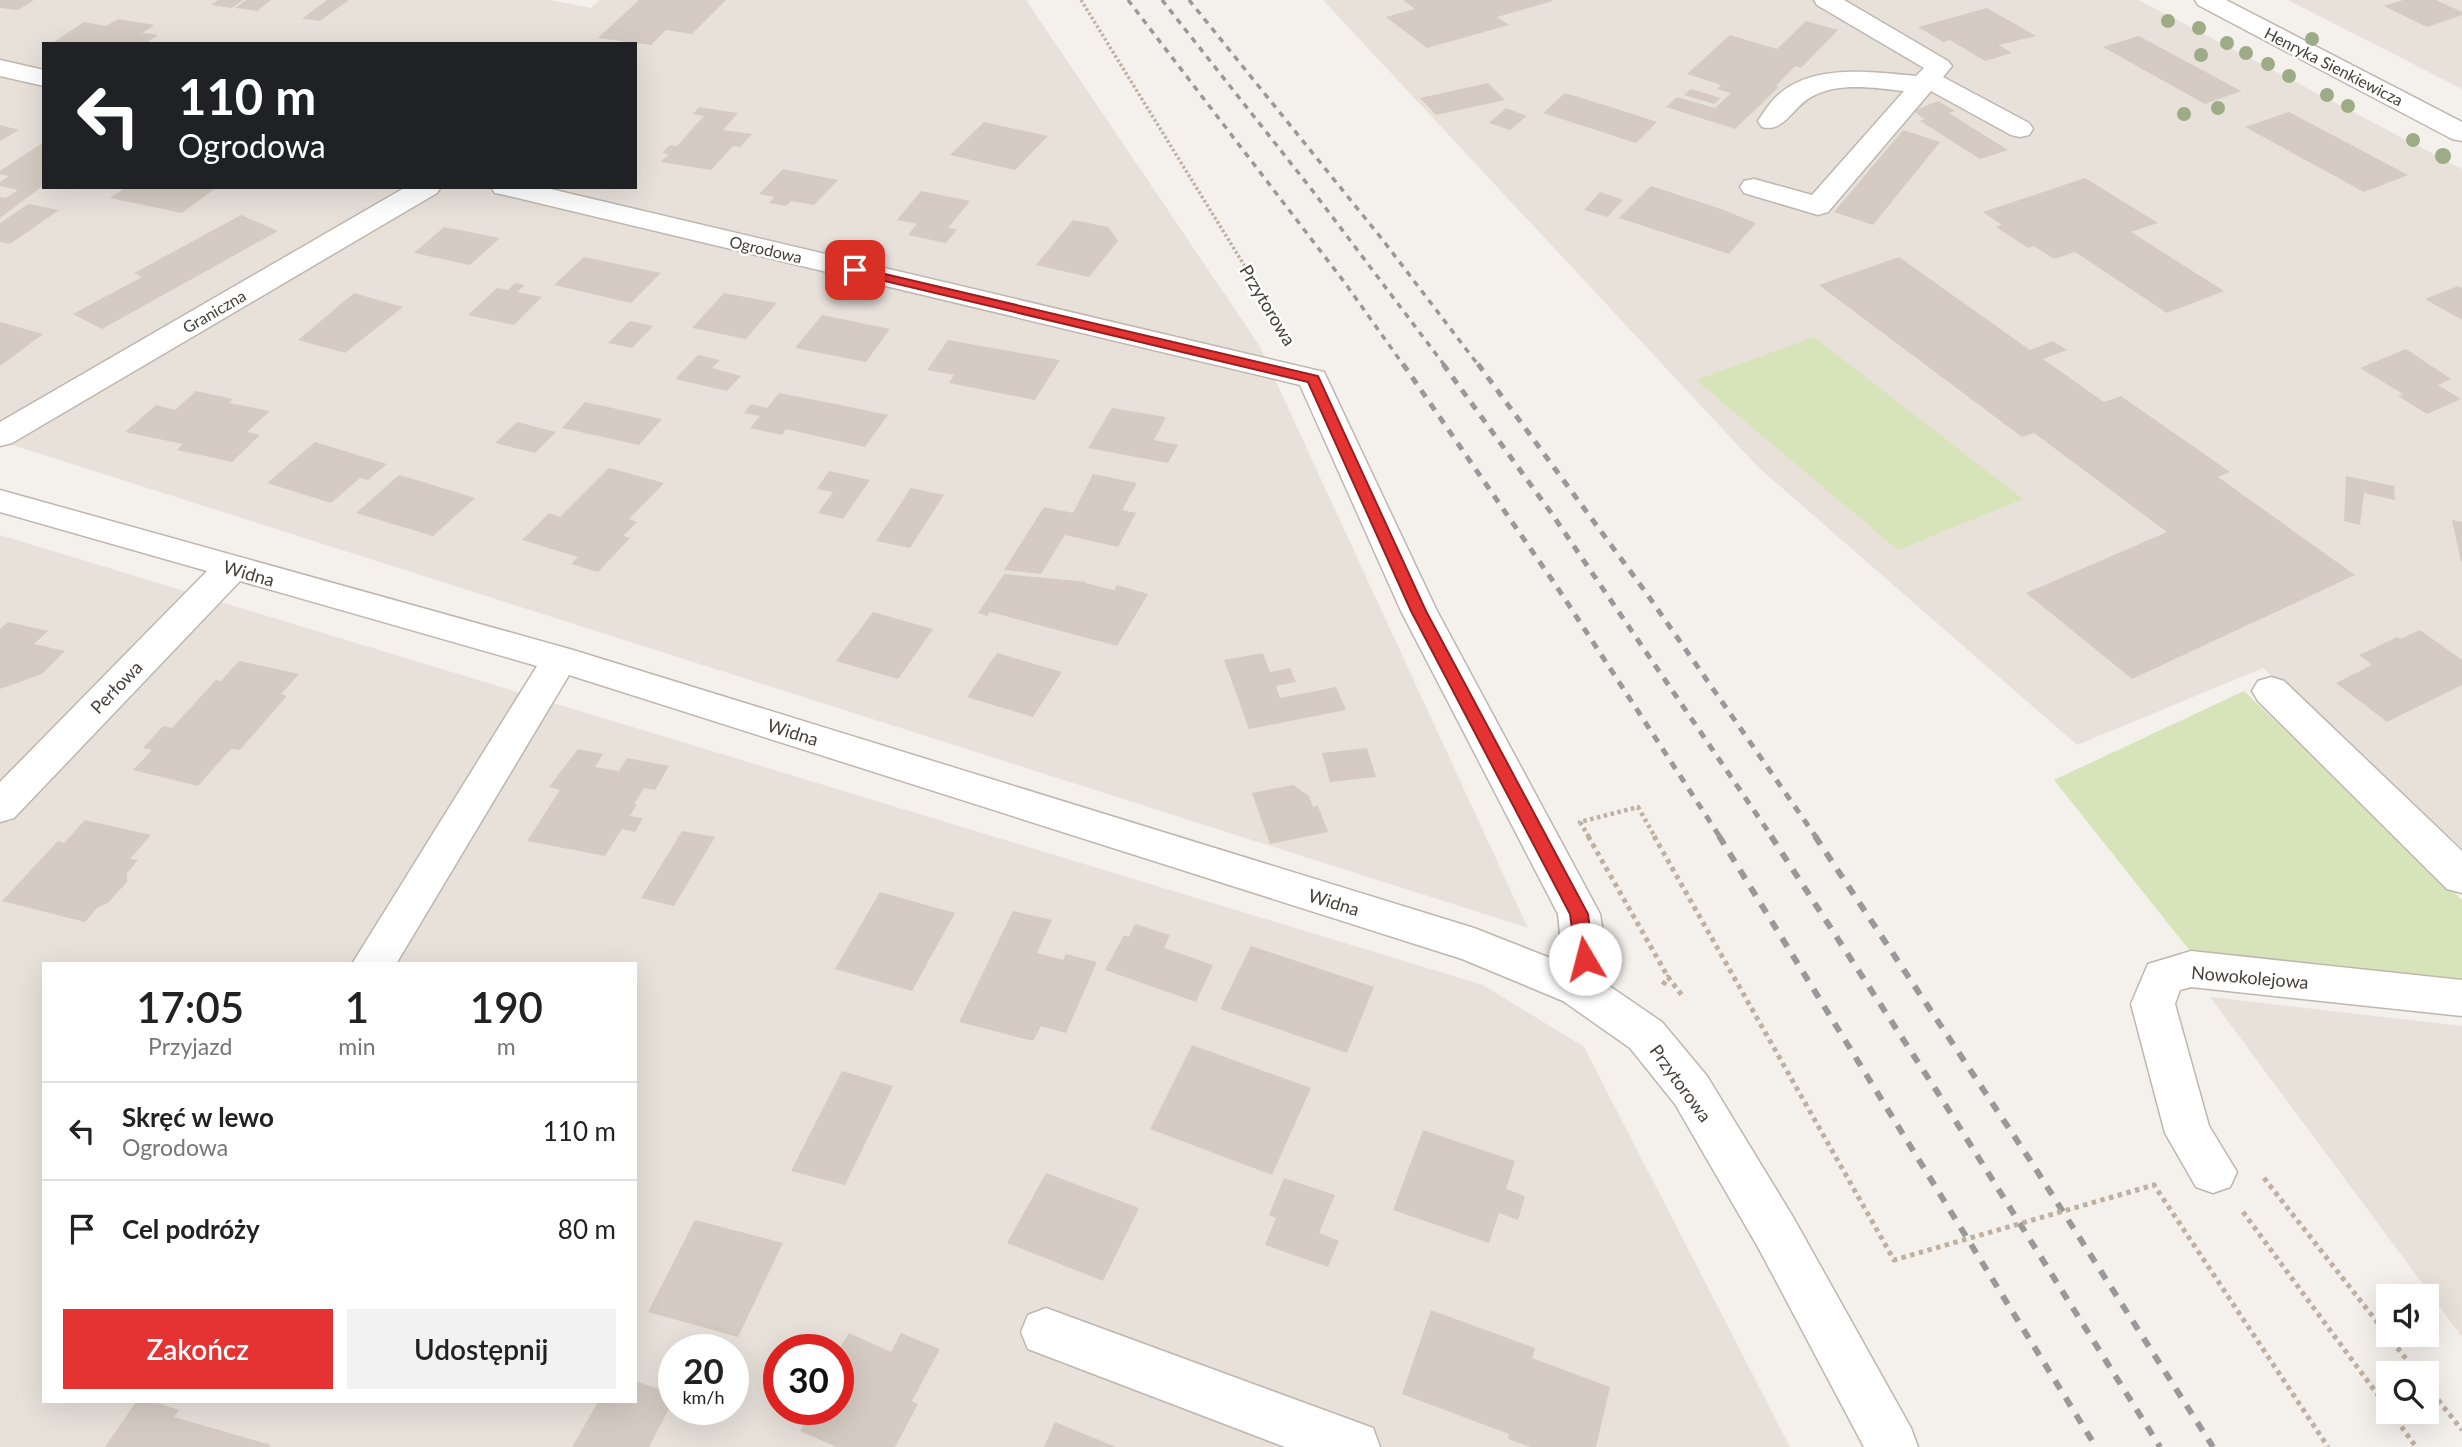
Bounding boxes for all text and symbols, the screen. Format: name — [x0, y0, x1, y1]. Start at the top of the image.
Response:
street label: Henryka Sienkiewicza — [2262, 23, 2406, 109]
text: 110 m — [178, 67, 316, 125]
icon: left — [63, 70, 154, 161]
text: Ogrodowa — [178, 126, 326, 165]
street label: Ogrodowa — [728, 231, 804, 267]
pin — [825, 240, 885, 300]
icon: arrive — [836, 251, 874, 289]
street label: Przytorowa — [1235, 261, 1301, 349]
street label: Graniczna — [179, 285, 249, 337]
street label: Widna — [221, 555, 277, 591]
street label: Perłowa — [86, 656, 146, 718]
street label: Widna — [765, 714, 821, 750]
street label: Widna — [1306, 884, 1362, 920]
position arrow — [1548, 922, 1622, 996]
street label: Nowokolejowa — [2190, 961, 2310, 993]
text: 17:05 — [136, 982, 244, 1032]
text: 1 — [345, 982, 369, 1032]
text: 190 — [470, 982, 543, 1032]
text: Przyjazd — [148, 1032, 232, 1060]
text: min — [338, 1032, 376, 1060]
text: m — [497, 1032, 516, 1060]
street label: Przytorowa — [1646, 1040, 1716, 1126]
text: Skręć w lewo — [122, 1101, 274, 1133]
icon: left — [63, 1112, 101, 1150]
text: 110 m — [543, 1115, 616, 1147]
text: Ogrodowa — [122, 1133, 228, 1161]
icon: arrive — [63, 1210, 101, 1248]
text: Cel podróży — [122, 1213, 260, 1245]
text: 80 m — [558, 1213, 616, 1245]
map controls — [2376, 1284, 2439, 1424]
button: sound — [2376, 1284, 2439, 1347]
button: Zakończ — [63, 1309, 333, 1389]
button: Udostępnij — [347, 1309, 616, 1389]
speed limit sign: 30 — [763, 1334, 854, 1425]
text: 20 — [683, 1349, 724, 1391]
button: search — [2376, 1361, 2439, 1424]
text: km/h — [682, 1386, 725, 1408]

